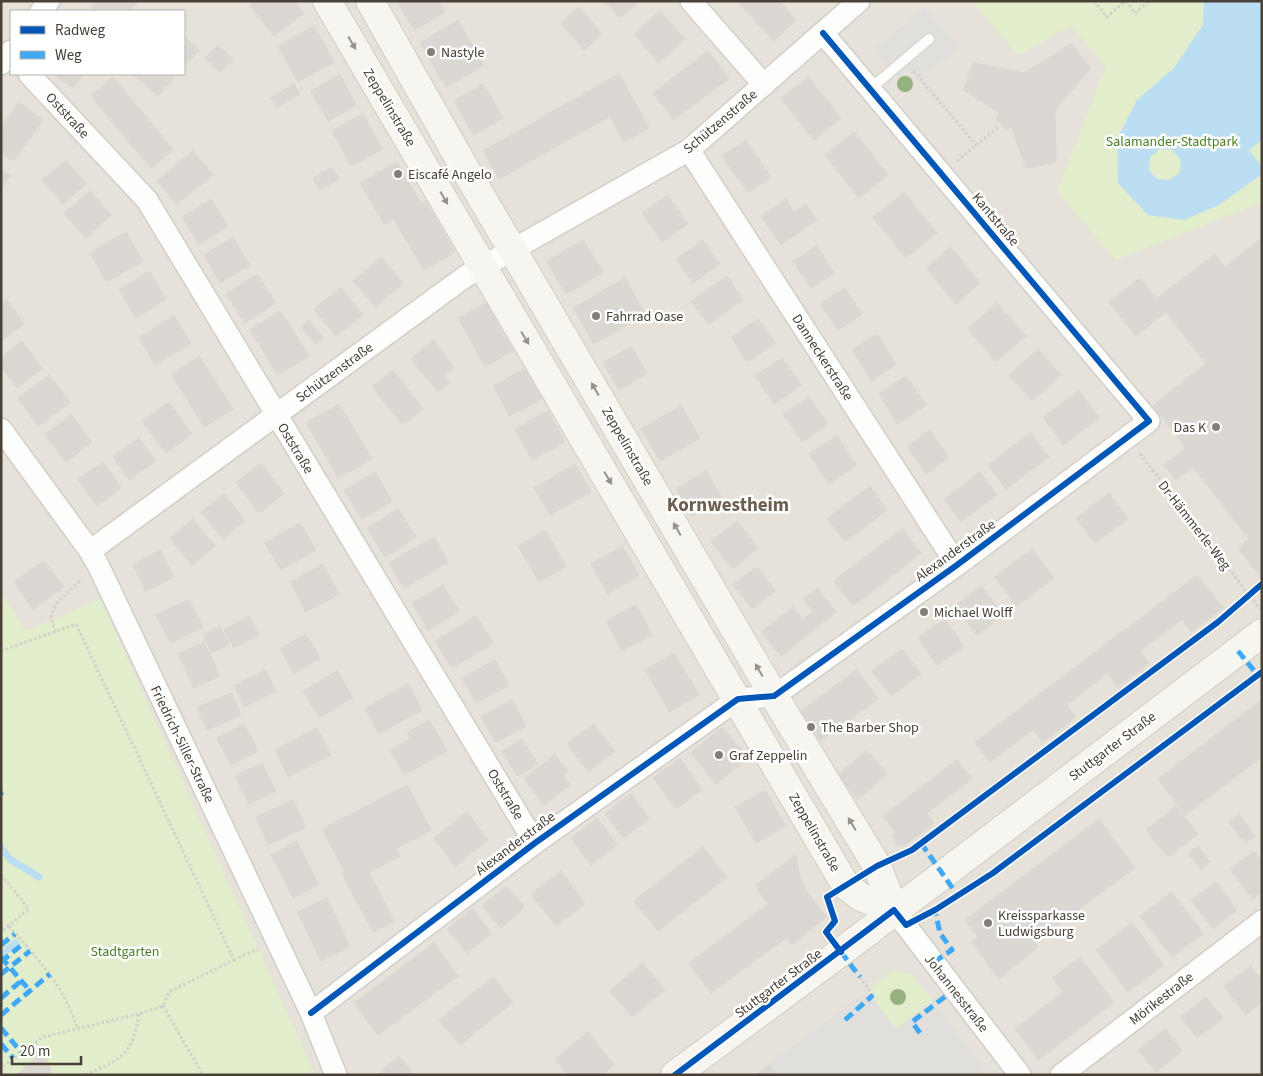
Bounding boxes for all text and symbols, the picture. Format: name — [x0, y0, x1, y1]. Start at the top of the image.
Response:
legend — [10, 10, 185, 75]
text: Radweg — [55, 20, 105, 41]
one-way arrow — [347, 37, 356, 50]
place label: Nastyle — [441, 43, 485, 63]
text: Weg — [55, 45, 82, 66]
marker: Nastyle — [425, 46, 437, 58]
street label: Zeppelinstraße — [358, 65, 420, 151]
street label: Schützenstraße — [679, 85, 762, 159]
street label: Oststraße — [41, 88, 94, 143]
park label: Salamander-Stadtpark — [1106, 132, 1238, 152]
place label: Eiscafé Angelo — [408, 165, 492, 185]
marker: Eiscafé Angelo — [392, 168, 404, 180]
street label: Kantstraße — [967, 189, 1024, 251]
one-way arrow — [439, 191, 448, 204]
place label: Fahrrad Oase — [606, 307, 683, 327]
marker: Fahrrad Oase — [590, 310, 602, 322]
street label: Danneckerstraße — [787, 310, 858, 405]
one-way arrow — [521, 332, 530, 345]
street label: Schützenstraße — [292, 338, 377, 408]
one-way arrow — [591, 382, 599, 397]
street label: Zeppelinstraße — [596, 403, 658, 490]
place label: Das K — [1174, 418, 1207, 438]
street label: Oststraße — [272, 419, 318, 478]
marker: Das K — [1210, 421, 1222, 433]
one-way arrow — [604, 471, 612, 486]
street label: Dr-Hämmerle-Weg — [1153, 477, 1235, 574]
district label: Kornwestheim — [667, 492, 789, 519]
street label: Alexanderstraße — [911, 515, 1000, 587]
one-way arrow — [672, 523, 681, 536]
place label: Michael Wolff — [934, 603, 1013, 623]
marker: Michael Wolff — [918, 606, 930, 618]
one-way arrow — [754, 663, 763, 676]
street label: Friedrich-Siller-Straße — [145, 682, 219, 806]
street label: Stuttgarter Straße — [1065, 707, 1161, 786]
place label: The Barber Shop — [821, 718, 919, 738]
marker: The Barber Shop — [805, 721, 817, 733]
place label: Graf Zeppelin — [729, 746, 807, 766]
marker: Graf Zeppelin — [713, 749, 725, 761]
street label: Oststraße — [482, 765, 528, 824]
street label: Zeppelinstraße — [783, 789, 845, 876]
street label: Alexanderstraße — [472, 807, 560, 880]
one-way arrow — [847, 817, 856, 830]
place label: Kreissparkasse Ludwigsburg — [998, 906, 1085, 942]
marker: Kreissparkasse Ludwigsburg — [982, 917, 994, 929]
park label: Stadtgarten — [91, 942, 159, 962]
street label: Stuttgarter Straße — [731, 944, 827, 1023]
street label: Johannesstraße — [919, 950, 993, 1037]
street label: Mörikestraße — [1125, 967, 1198, 1030]
scale bar — [12, 1034, 81, 1066]
text: 20 m — [20, 1041, 50, 1062]

